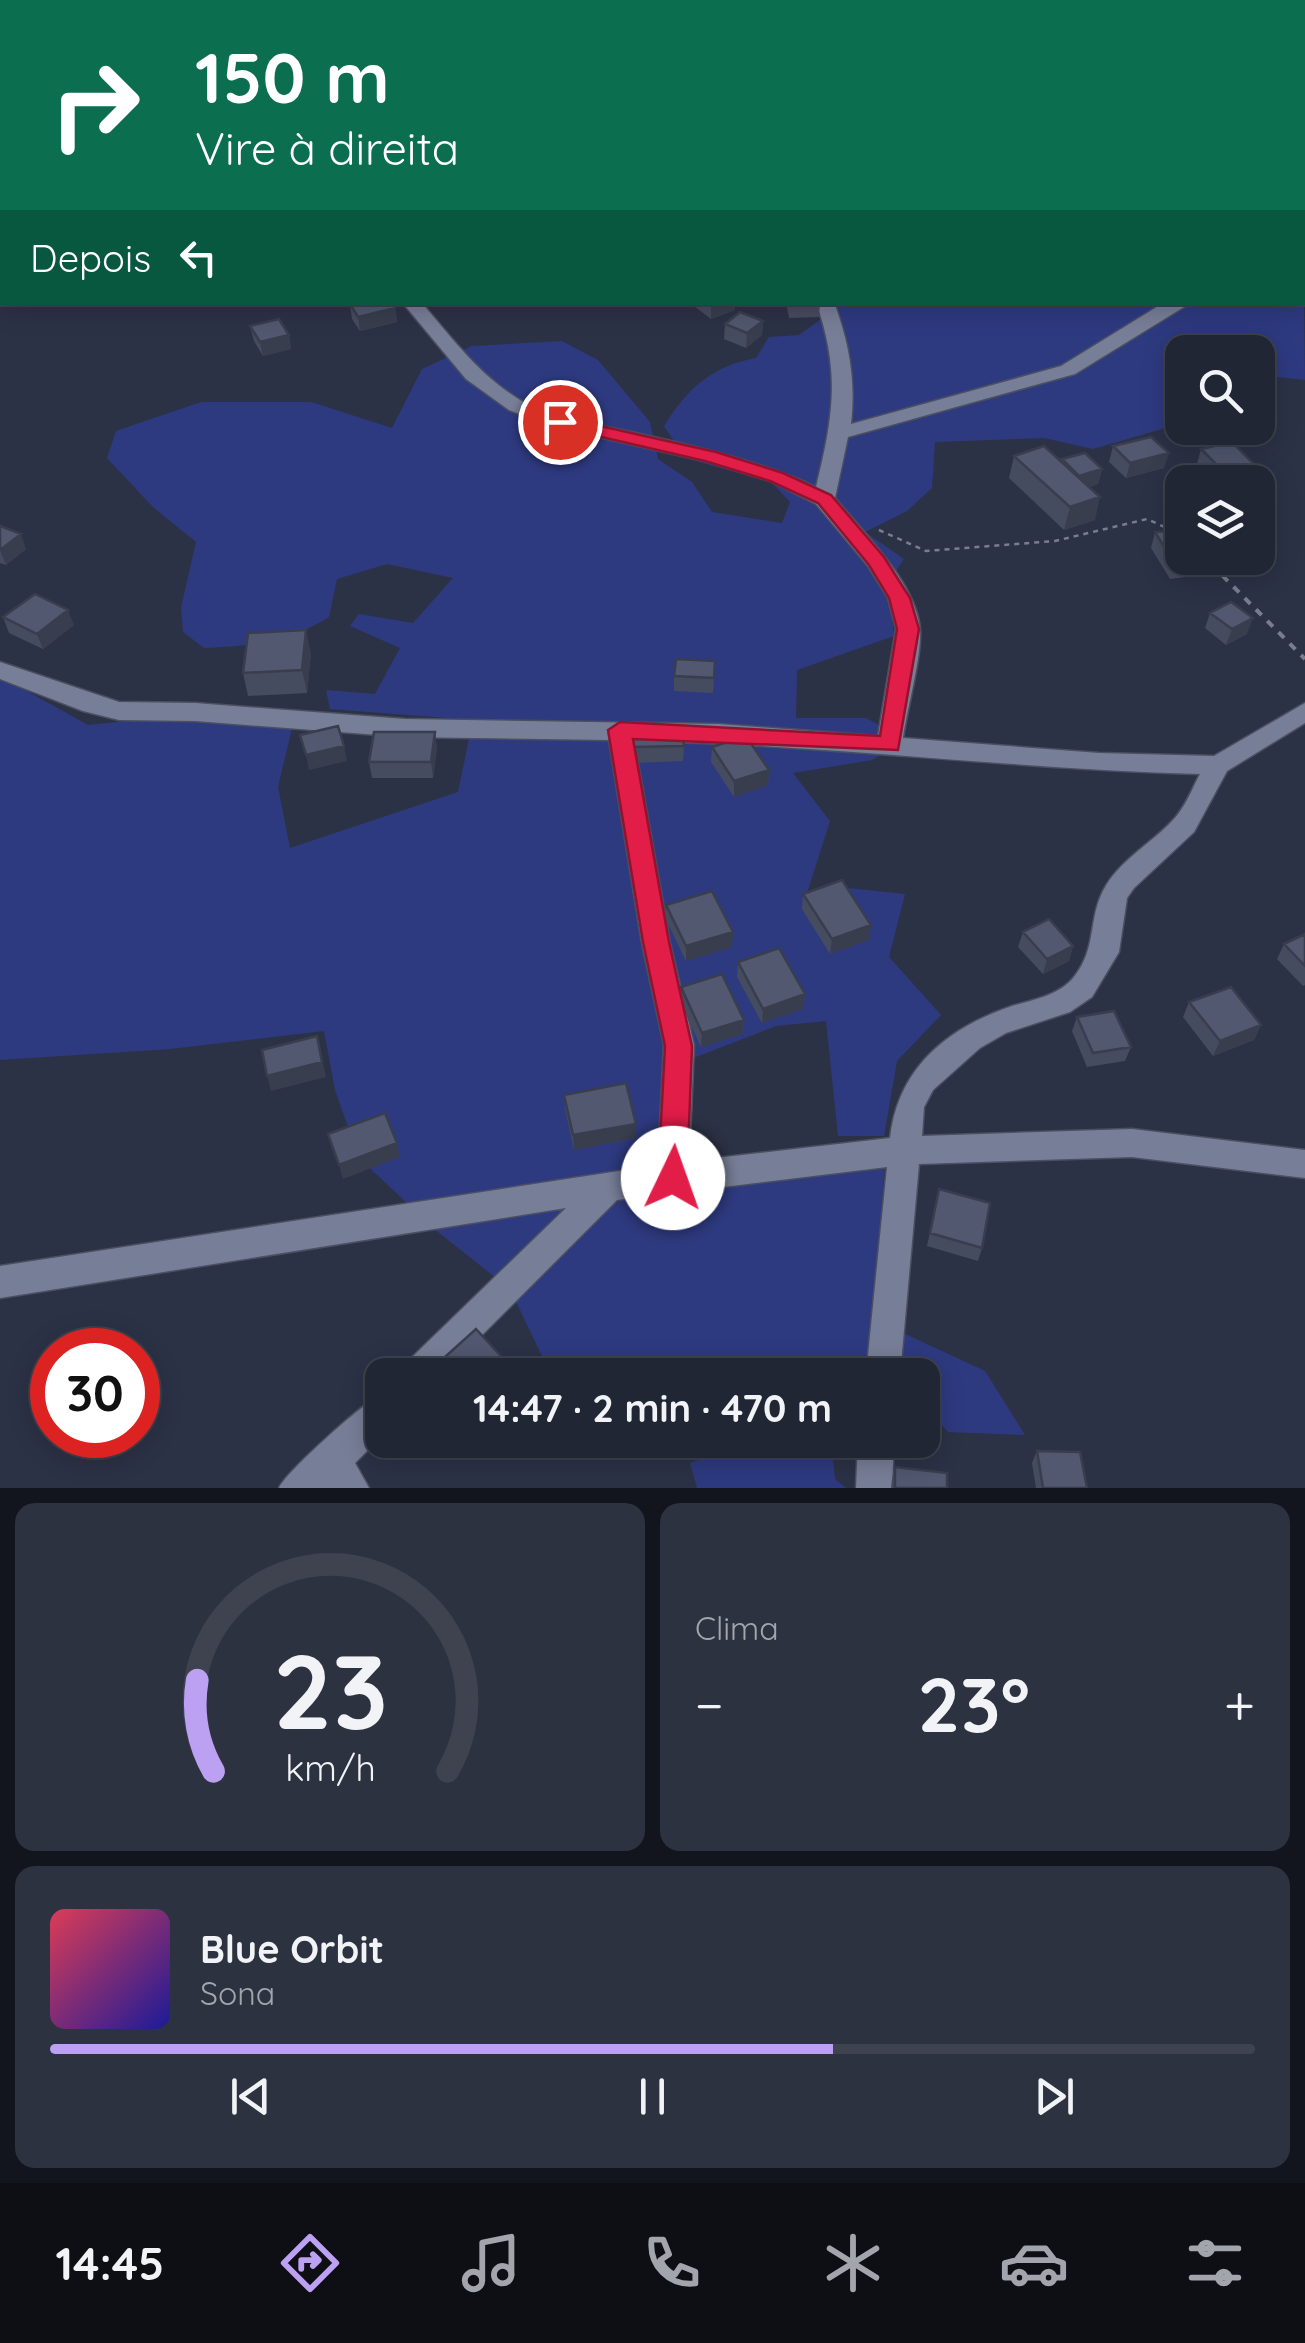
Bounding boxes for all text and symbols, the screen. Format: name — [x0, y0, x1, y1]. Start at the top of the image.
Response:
text: 150 m — [195, 33, 390, 121]
icon: right — [30, 40, 160, 170]
text: Vire à direita — [195, 120, 459, 176]
icon: left — [171, 230, 226, 285]
text: Depois — [30, 234, 151, 282]
map controls — [1165, 335, 1275, 575]
button: search — [1165, 335, 1275, 445]
pin — [518, 380, 603, 465]
icon: arrive — [533, 395, 588, 450]
button: layers — [1165, 465, 1275, 575]
position arrow — [621, 1126, 725, 1230]
speed limit sign: 30 — [30, 1328, 160, 1458]
text: 14:47 · 2 min · 470 m — [473, 1384, 832, 1432]
text: Clima — [695, 1608, 779, 1648]
text: 23 — [272, 1625, 388, 1755]
text: 23° — [918, 1657, 1030, 1751]
text: − — [695, 1670, 724, 1739]
text: + — [1224, 1670, 1255, 1739]
text: km/h — [285, 1745, 375, 1790]
text: Blue Orbit — [200, 1925, 384, 1973]
text: Sona — [200, 1973, 275, 2013]
icon: previous — [223, 2069, 278, 2124]
icon: pause — [625, 2069, 680, 2124]
icon: next — [1027, 2069, 1082, 2124]
icon: directions — [275, 2228, 345, 2298]
icon: music — [456, 2228, 526, 2298]
icon: phone — [637, 2228, 707, 2298]
icon: climate — [818, 2228, 888, 2298]
icon: car — [999, 2228, 1069, 2298]
icon: filters — [1180, 2228, 1250, 2298]
text: 14:45 — [55, 2235, 164, 2291]

